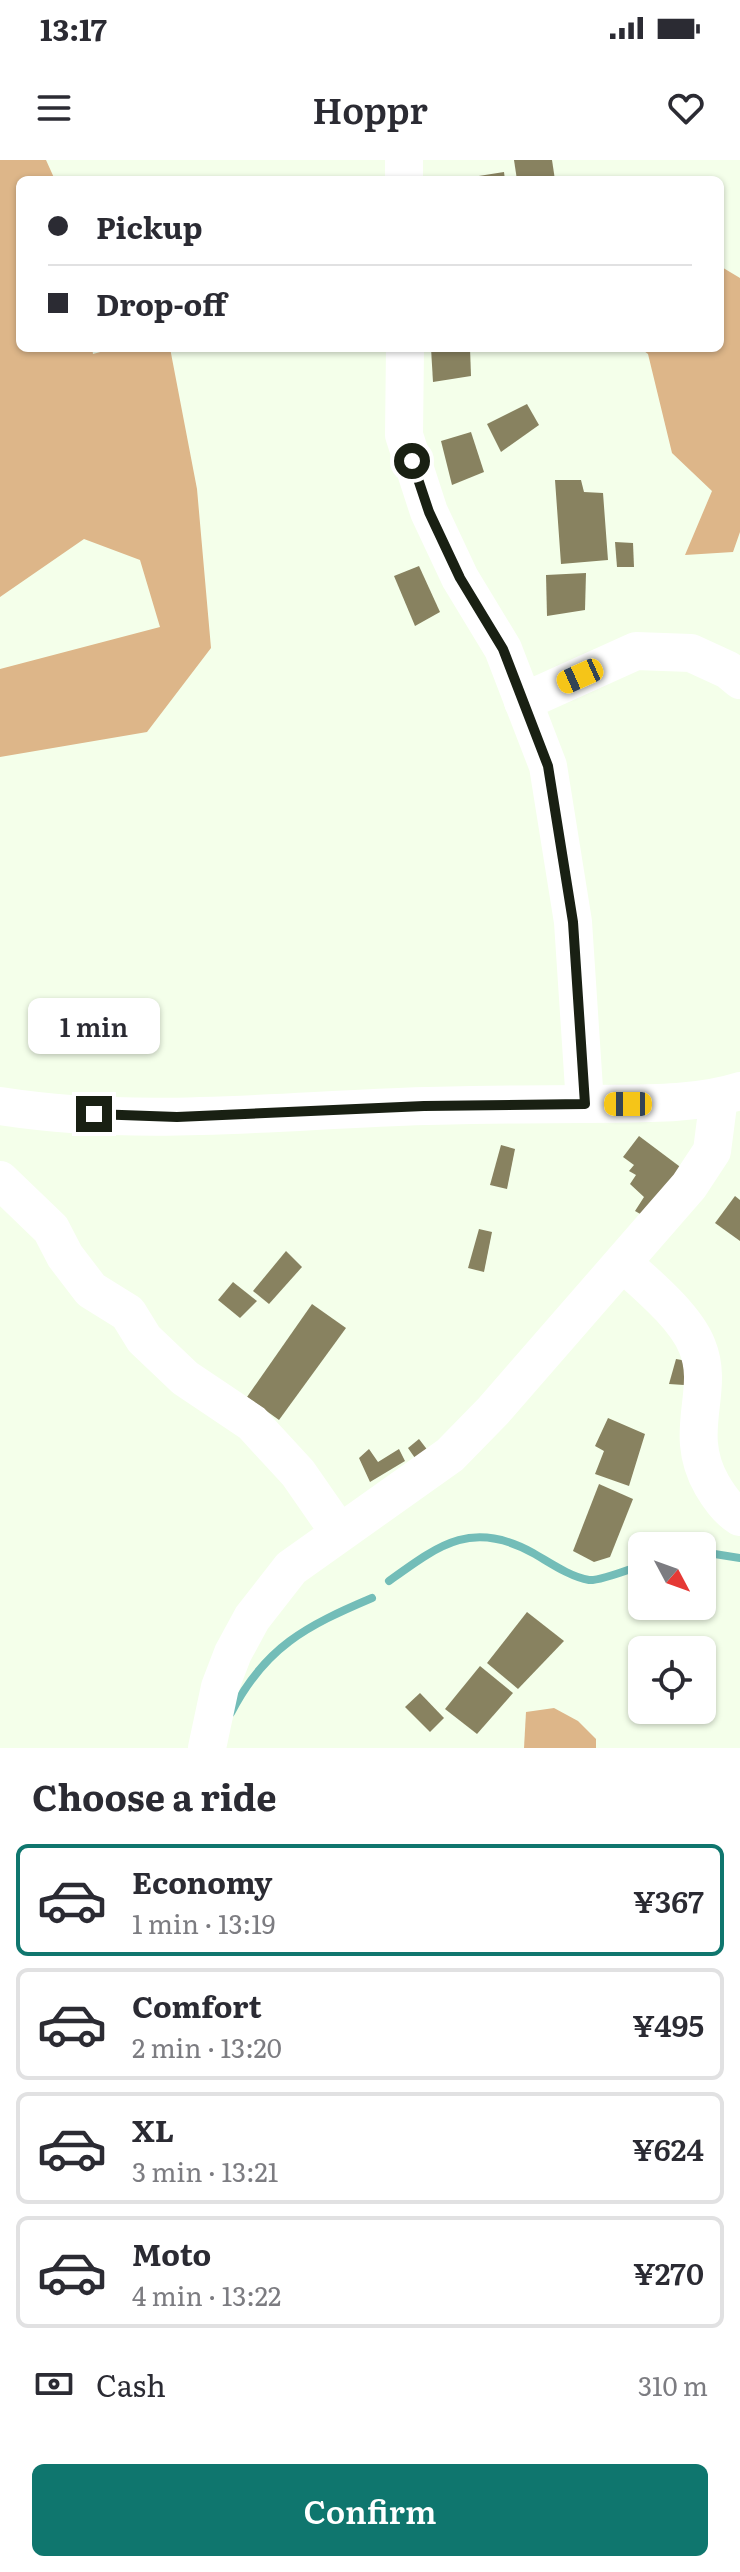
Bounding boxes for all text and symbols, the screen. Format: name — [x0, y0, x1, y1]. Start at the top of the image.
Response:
text: 13:17 — [40, 6, 107, 50]
text: Hoppr — [312, 82, 428, 135]
icon: menu — [32, 86, 76, 130]
icon: heart — [664, 86, 708, 130]
text: Pickup — [96, 204, 203, 248]
text: Drop-off — [96, 281, 226, 325]
route start — [394, 443, 430, 479]
car — [553, 655, 607, 697]
callout: 1 min — [28, 998, 160, 1054]
text: 1 min — [60, 1006, 128, 1045]
car — [604, 1092, 652, 1116]
route end — [76, 1096, 112, 1132]
north arrow — [628, 1532, 716, 1620]
map controls — [628, 1532, 716, 1724]
button: locate — [628, 1636, 716, 1724]
text: Choose a ride — [32, 1769, 277, 1822]
text: Economy — [132, 1859, 272, 1903]
icon: car — [36, 1864, 108, 1936]
text: ¥367 — [633, 1878, 704, 1922]
text: 1 min · 13:19 — [132, 1903, 275, 1942]
text: Comfort — [132, 1983, 262, 2027]
icon: car — [36, 1988, 108, 2060]
text: ¥495 — [632, 2002, 704, 2046]
text: 2 min · 13:20 — [132, 2027, 282, 2066]
text: XL — [132, 2107, 174, 2151]
icon: car — [36, 2112, 108, 2184]
text: ¥624 — [632, 2126, 704, 2170]
text: 3 min · 13:21 — [132, 2151, 278, 2190]
text: Moto — [132, 2231, 211, 2275]
icon: car — [36, 2236, 108, 2308]
text: ¥270 — [633, 2250, 704, 2294]
text: 4 min · 13:22 — [132, 2275, 281, 2314]
icon: cash — [32, 2362, 76, 2406]
text: Cash — [96, 2362, 166, 2406]
text: 310 m — [638, 2365, 708, 2404]
button: Confirm — [32, 2464, 708, 2556]

